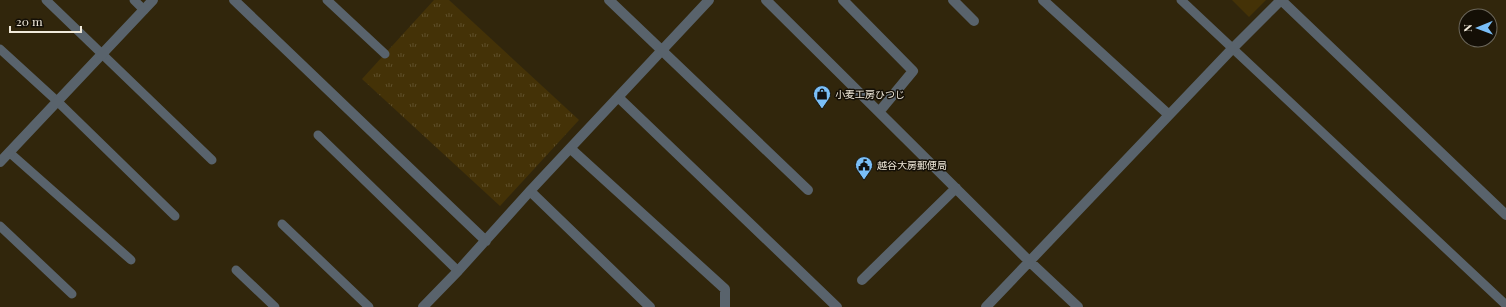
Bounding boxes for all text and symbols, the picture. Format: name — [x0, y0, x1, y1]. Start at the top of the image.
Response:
scale bar — [10, 8, 81, 34]
north arrow — [1458, 8, 1498, 48]
text: 20 m — [16, 13, 43, 29]
text: N — [1460, 24, 1475, 32]
shop icon: 小麦工房ひつじ — [812, 84, 832, 109]
place label: 小麦工房ひつじ — [835, 87, 905, 101]
public building icon: 越谷大房郵便局 — [854, 155, 874, 180]
place label: 越谷大房郵便局 — [877, 158, 947, 172]

